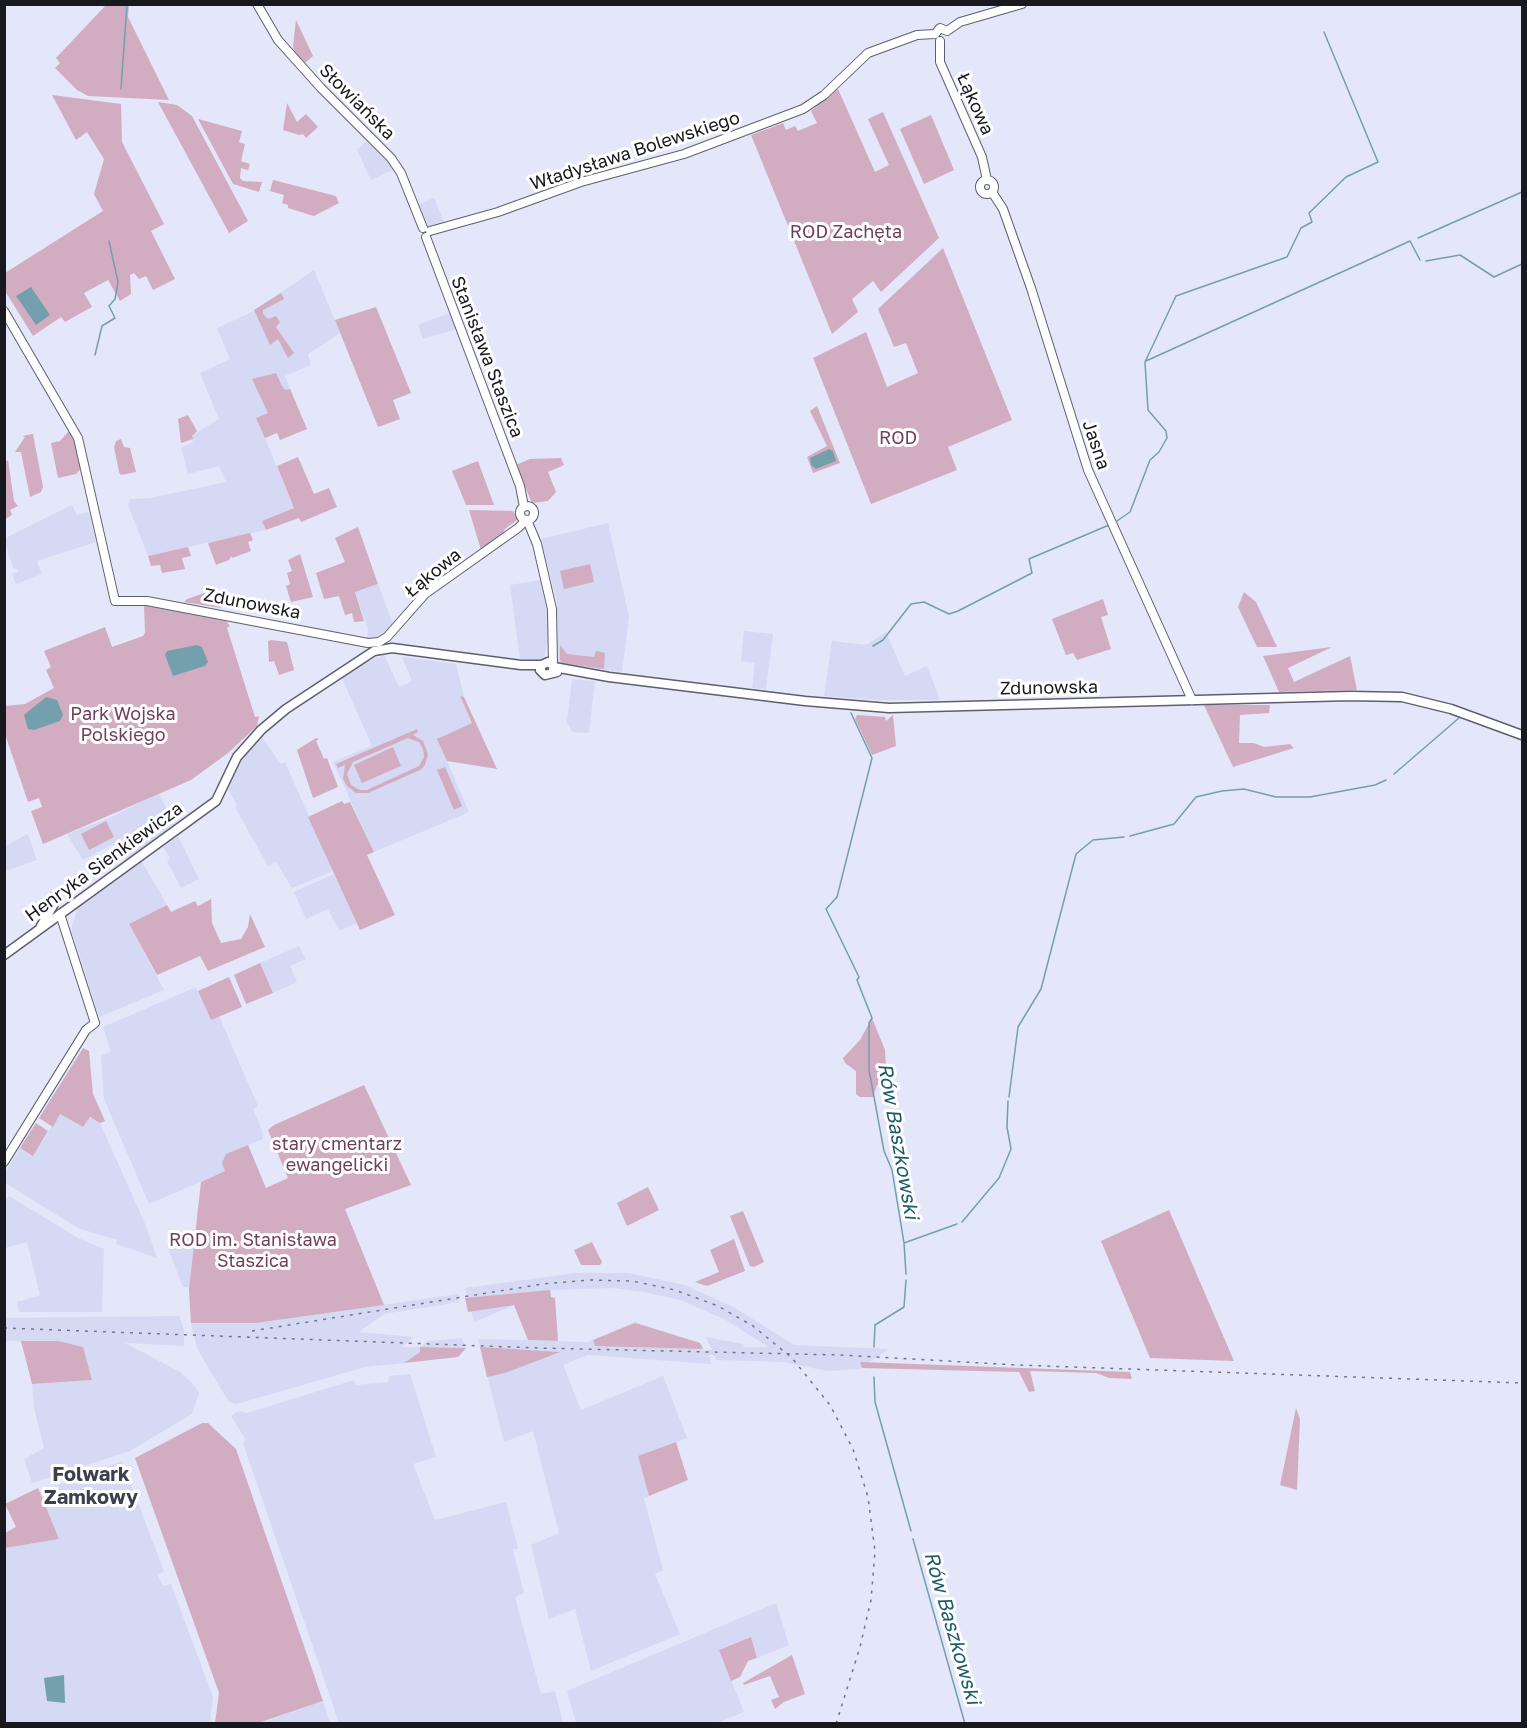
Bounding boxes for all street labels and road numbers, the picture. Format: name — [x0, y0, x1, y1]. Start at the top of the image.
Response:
street label: Słowiańska — [315, 60, 399, 144]
street label: Łąkowa — [952, 70, 998, 138]
street label: Władysława Bolewskiego — [528, 107, 742, 195]
street label: Stanisława Staszica — [446, 273, 528, 441]
street label: Jasna — [1077, 417, 1115, 473]
street label: Łąkowa — [401, 544, 465, 602]
street label: Zdunowska — [202, 584, 302, 624]
street label: Zdunowska — [1000, 676, 1098, 700]
street label: Henryka Sienkiewicza — [21, 798, 187, 926]

